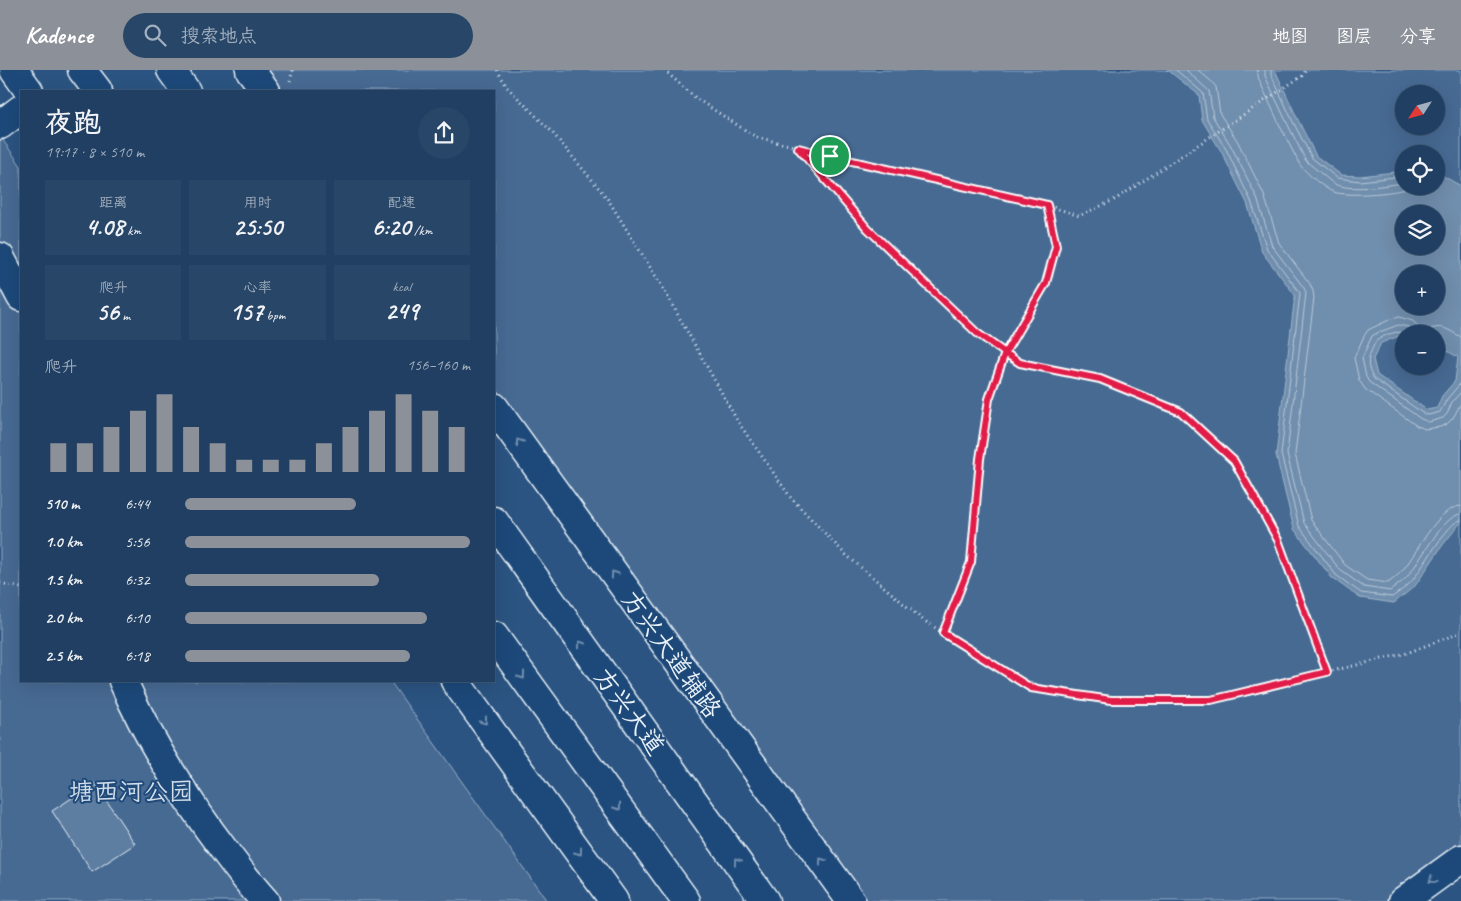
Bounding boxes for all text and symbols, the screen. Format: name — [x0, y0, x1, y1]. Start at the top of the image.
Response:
search box — [123, 13, 473, 58]
text: Kadence — [25, 20, 93, 50]
icon: search — [141, 21, 169, 49]
text: 搜索地点 — [181, 24, 257, 48]
text: 地图 — [1272, 25, 1308, 47]
text: 图层 — [1336, 25, 1372, 47]
text: 分享 — [1400, 25, 1436, 47]
north arrow — [1395, 85, 1445, 135]
map controls — [1395, 85, 1445, 375]
text: 夜跑 — [45, 105, 101, 140]
button: share — [418, 107, 470, 159]
pin — [809, 135, 851, 177]
text: 19:17 · 8 × 510 m — [45, 142, 144, 162]
icon: arrive — [816, 142, 844, 170]
button: locate — [1395, 145, 1445, 195]
text: 距离 — [99, 194, 127, 211]
text: 用时 — [243, 194, 271, 211]
text: 配速 — [388, 194, 416, 211]
button: layers — [1395, 205, 1445, 255]
text: 4.08 — [85, 211, 124, 243]
text: 25:50 — [233, 211, 282, 243]
text: 6:20 — [371, 211, 411, 243]
text: km — [124, 222, 141, 239]
text: /km — [411, 222, 432, 239]
button: + — [1395, 265, 1445, 315]
text: kcal — [393, 278, 411, 295]
text: 爬升 — [99, 279, 127, 296]
text: 心率 — [243, 279, 271, 296]
text: 249 — [385, 295, 419, 327]
text: 56 — [96, 296, 119, 328]
text: 157 — [230, 296, 263, 328]
text: m — [119, 307, 130, 324]
text: bpm — [263, 307, 285, 324]
button: − — [1395, 325, 1445, 375]
text: 156–160 m — [407, 355, 470, 375]
text: 爬升 — [45, 357, 77, 377]
one-way arrow — [516, 438, 525, 448]
text: 510 m — [45, 494, 79, 514]
text: 6:44 — [125, 494, 150, 514]
text: 1.0 km — [45, 532, 82, 552]
text: 5:56 — [125, 532, 150, 552]
text: 1.5 km — [45, 570, 82, 590]
text: 6:32 — [125, 570, 150, 590]
one-way arrow — [611, 570, 620, 580]
street label: 方兴大道辅路 — [616, 585, 728, 723]
text: 2.0 km — [45, 608, 82, 628]
text: 6:10 — [125, 608, 150, 628]
one-way arrow — [578, 640, 587, 650]
text: 2.5 km — [45, 646, 82, 666]
text: 6:18 — [125, 646, 150, 666]
street label: 方兴大道 — [588, 662, 672, 760]
one-way arrow — [517, 670, 525, 679]
one-way arrow — [478, 715, 487, 725]
park label: 塘西河公园 — [68, 776, 194, 808]
one-way arrow — [612, 801, 621, 811]
one-way arrow — [573, 847, 582, 856]
one-way arrow — [734, 857, 743, 867]
one-way arrow — [819, 858, 828, 867]
one-way arrow — [1428, 874, 1438, 883]

